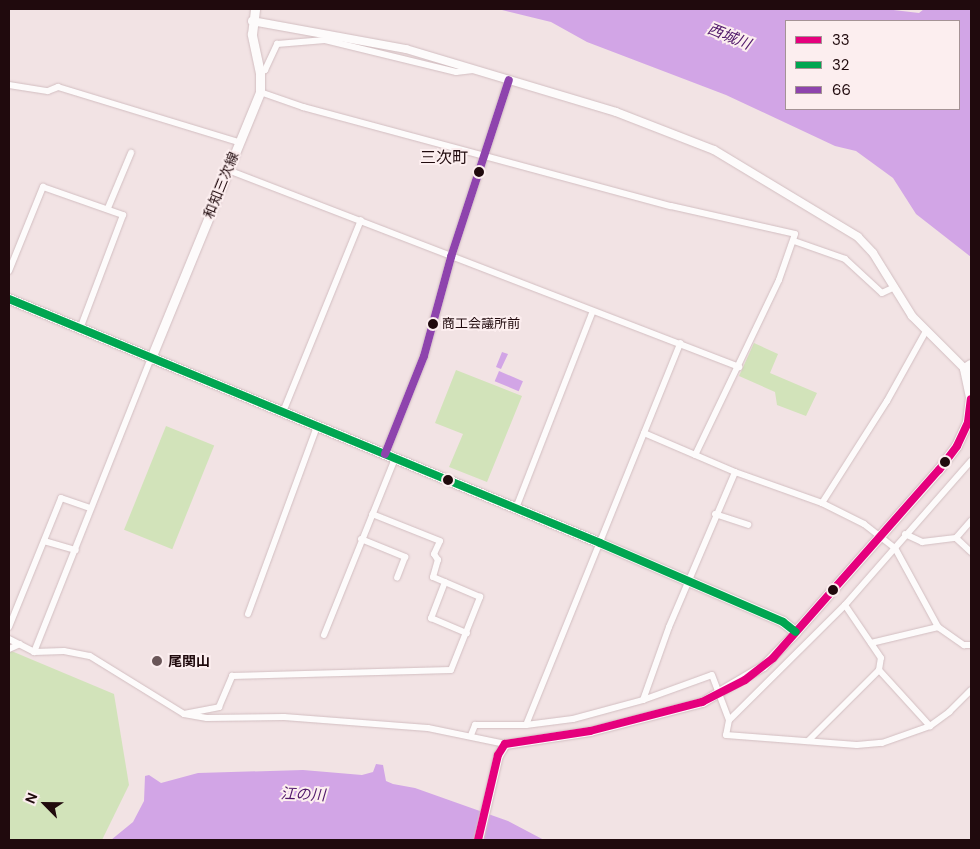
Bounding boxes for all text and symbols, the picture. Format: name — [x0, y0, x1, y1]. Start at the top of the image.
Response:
water label: 西城川 — [705, 20, 753, 54]
legend — [785, 20, 960, 110]
text: 33 — [832, 30, 850, 50]
text: 32 — [832, 55, 850, 75]
text: 66 — [832, 80, 851, 100]
district label: 三次町 — [420, 148, 468, 168]
street label: 和知三次線 — [200, 149, 242, 221]
unlabelled marker — [474, 167, 484, 177]
place label: 商工会議所前 — [442, 316, 520, 332]
marker: 商工会議所前 — [428, 319, 438, 329]
unlabelled marker — [940, 457, 950, 467]
unlabelled marker — [443, 475, 453, 485]
unlabelled marker — [828, 585, 838, 595]
place label: 尾関山 — [168, 653, 210, 669]
marker: 尾関山 — [150, 654, 164, 668]
north arrow — [20, 779, 70, 829]
water label: 江の川 — [280, 785, 326, 805]
text: N — [21, 790, 41, 806]

